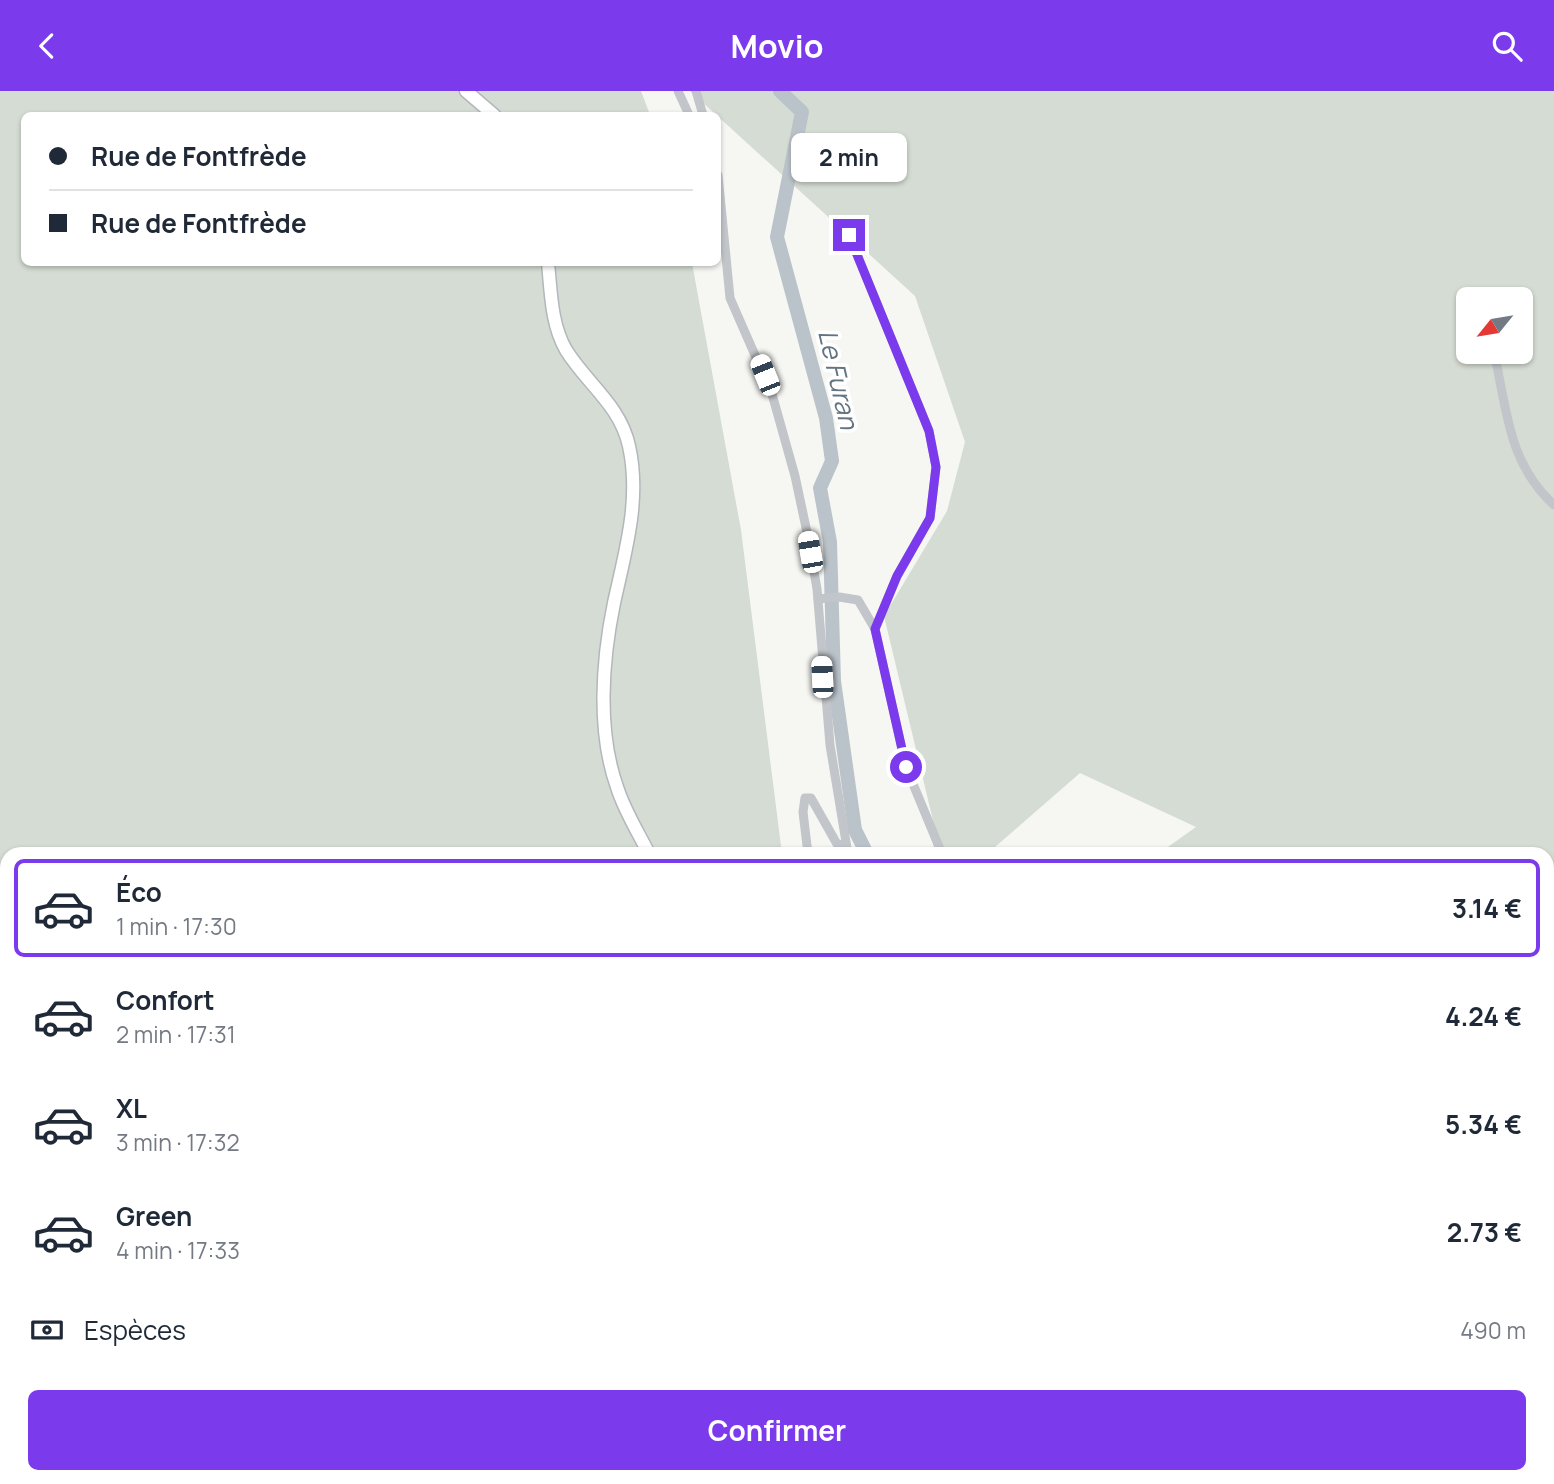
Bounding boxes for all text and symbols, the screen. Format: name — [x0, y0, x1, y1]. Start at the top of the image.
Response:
text: Movio — [731, 24, 823, 68]
icon: back — [28, 27, 66, 65]
icon: search — [1488, 27, 1526, 65]
callout: 2 min — [791, 134, 907, 183]
text: Rue de Fontfrède — [91, 138, 307, 174]
text: 2 min — [819, 141, 879, 173]
text: Rue de Fontfrède — [91, 205, 307, 241]
route end — [833, 219, 865, 251]
north arrow — [1456, 287, 1533, 364]
map controls — [1456, 287, 1533, 364]
water label: Le Furan — [810, 326, 868, 434]
car — [748, 352, 783, 398]
car — [797, 529, 824, 575]
car — [811, 655, 834, 699]
route start — [890, 751, 922, 783]
text: Éco — [116, 874, 162, 910]
icon: car — [32, 877, 95, 940]
text: 3.14 € — [1452, 890, 1522, 926]
text: 1 min · 17:30 — [116, 910, 237, 942]
text: Confort — [116, 982, 215, 1018]
icon: car — [32, 985, 95, 1048]
text: 4.24 € — [1445, 998, 1522, 1034]
text: 2 min · 17:31 — [116, 1018, 236, 1050]
text: XL — [116, 1090, 147, 1126]
icon: car — [32, 1093, 95, 1156]
text: 5.34 € — [1445, 1106, 1522, 1142]
text: 3 min · 17:32 — [116, 1126, 240, 1158]
text: Green — [116, 1198, 192, 1234]
icon: car — [32, 1201, 95, 1264]
text: 2.73 € — [1447, 1214, 1522, 1250]
text: 4 min · 17:33 — [116, 1234, 240, 1266]
icon: cash — [28, 1311, 66, 1349]
text: Espèces — [84, 1312, 186, 1348]
text: 490 m — [1460, 1314, 1526, 1346]
button: Confirmer — [28, 1390, 1526, 1470]

